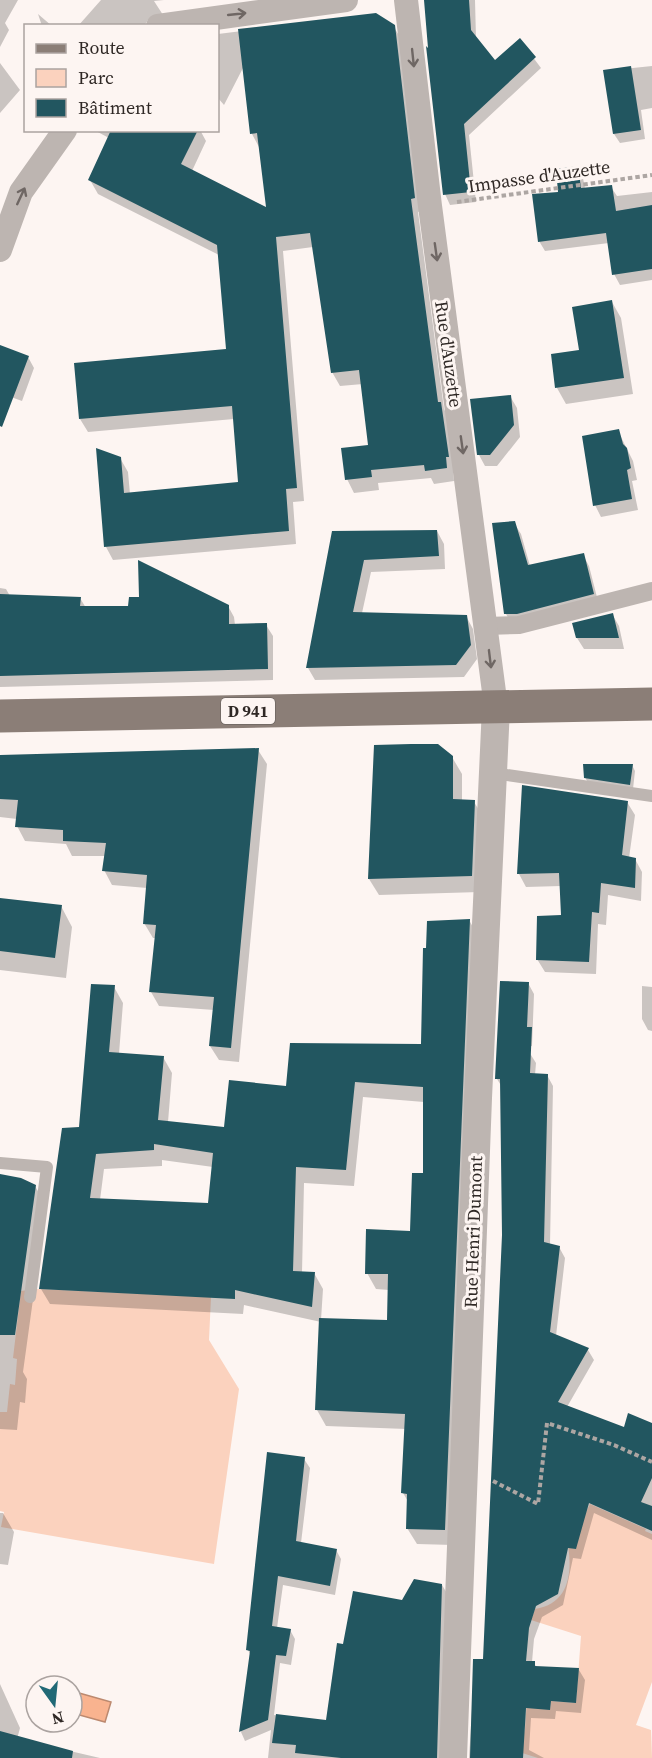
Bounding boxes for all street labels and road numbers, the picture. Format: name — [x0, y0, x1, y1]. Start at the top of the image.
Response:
street label: Impasse d'Auzette — [466, 154, 612, 198]
street label: Rue d'Auzette — [429, 299, 469, 409]
road number: D 941 — [221, 698, 275, 724]
street label: Rue Henri Dumont — [458, 1155, 488, 1309]

